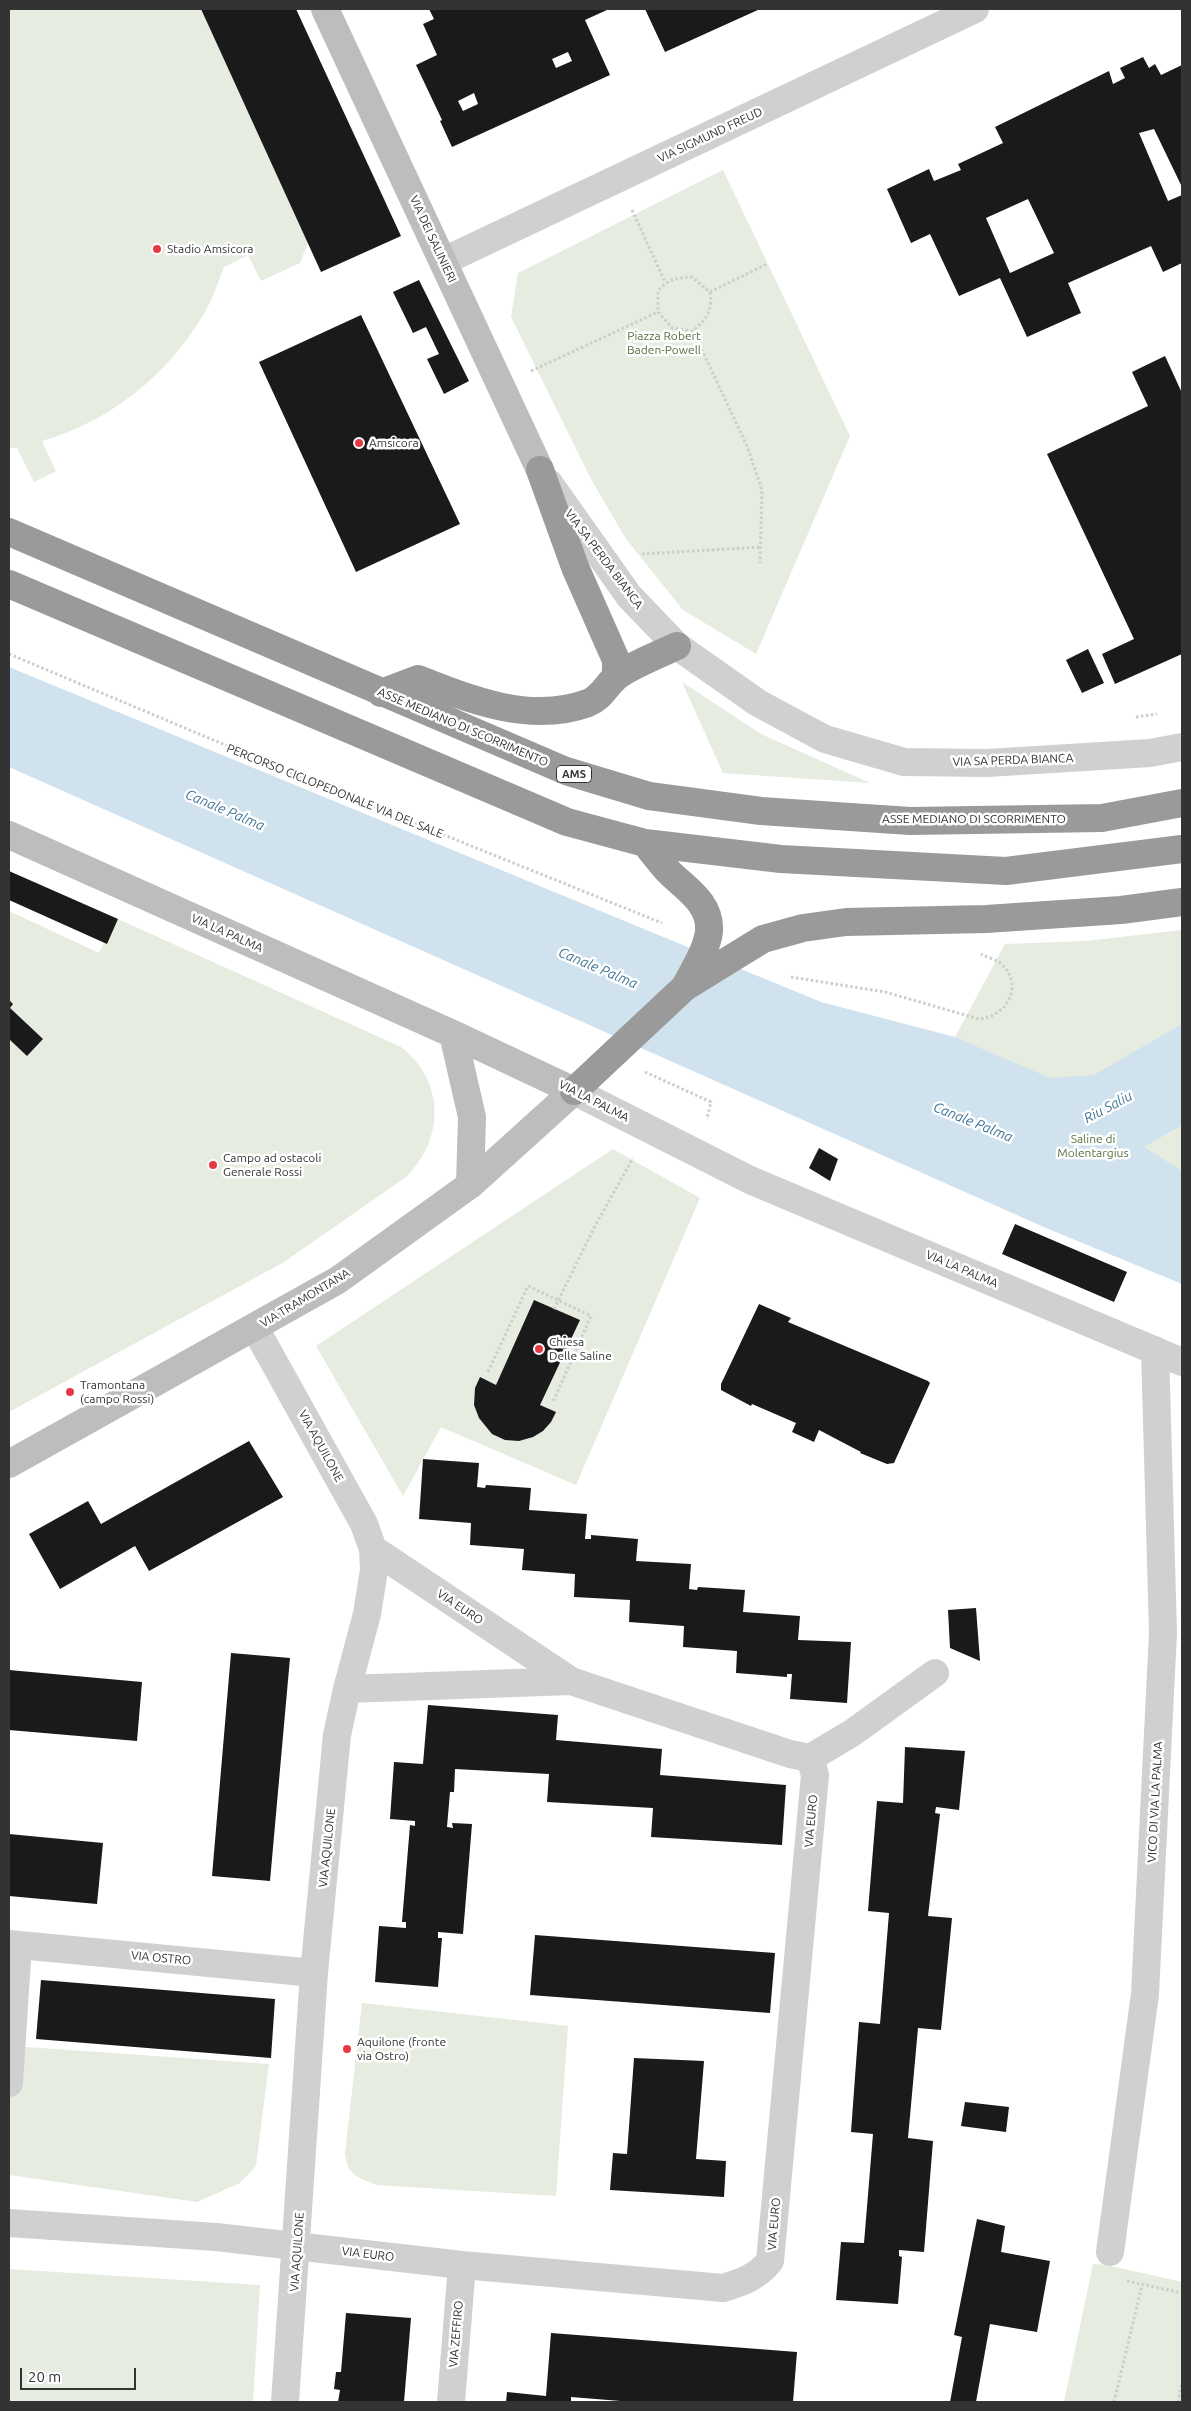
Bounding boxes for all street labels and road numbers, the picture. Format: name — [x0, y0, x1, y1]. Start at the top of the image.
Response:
street label: VIA SIGMUND FREUD — [655, 104, 765, 166]
street label: VIA DEI SALINIERI — [407, 193, 459, 285]
street label: VIA SA PERDA BIANCA — [562, 506, 646, 612]
street label: ASSE MEDIANO DI SCORRIMENTO — [376, 684, 550, 770]
street label: PERCORSO CICLOPEDONALE VIA DEL SALE — [225, 741, 445, 841]
street label: VIA SA PERDA BIANCA — [952, 751, 1074, 769]
road number: AMS — [556, 766, 592, 782]
street label: ASSE MEDIANO DI SCORRIMENTO — [882, 812, 1066, 826]
street label: VIA LA PALMA — [189, 911, 265, 955]
street label: VIA LA PALMA — [556, 1077, 632, 1125]
street label: VIA LA PALMA — [924, 1247, 1000, 1291]
street label: VIA TRAMONTANA — [258, 1266, 352, 1330]
street label: VIA AQUILONE — [295, 1408, 347, 1484]
street label: VIA EURO — [434, 1586, 486, 1628]
street label: VICO DI VIA LA PALMA — [1145, 1741, 1165, 1863]
street label: VIA EURO — [802, 1794, 820, 1848]
street label: VIA AQUILONE — [316, 1808, 338, 1888]
street label: VIA OSTRO — [130, 1948, 192, 1968]
street label: VIA EURO — [765, 2197, 783, 2251]
street label: VIA AQUILONE — [287, 2212, 307, 2292]
street label: VIA EURO — [341, 2244, 395, 2264]
street label: VIA ZEFFIRO — [446, 2300, 466, 2368]

